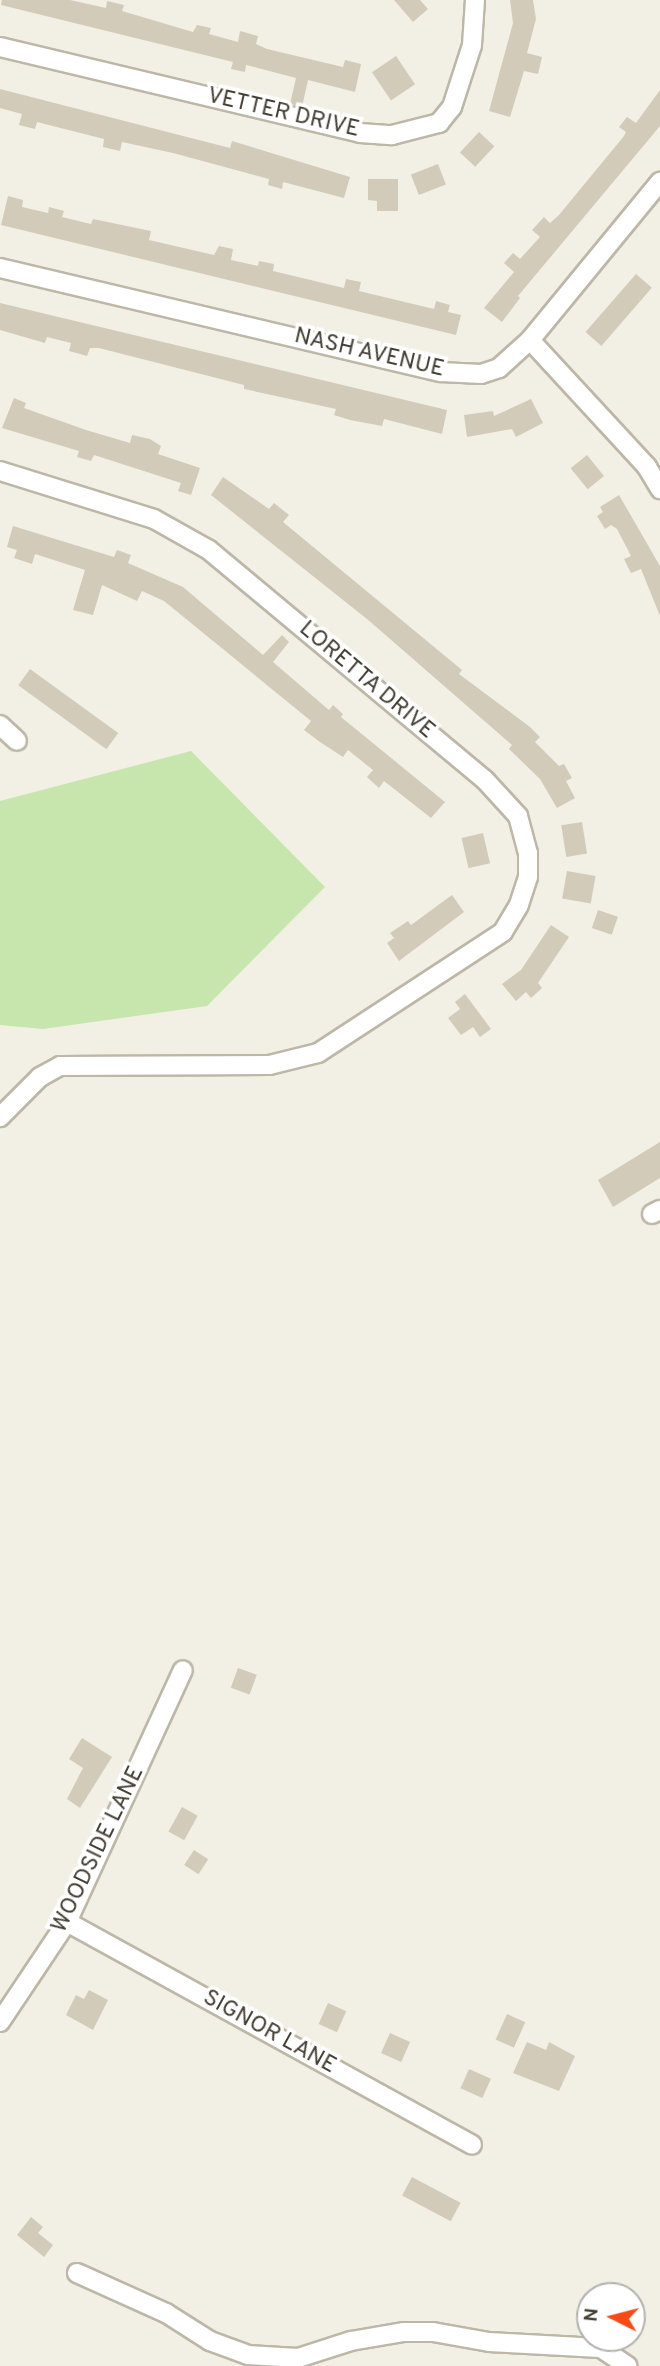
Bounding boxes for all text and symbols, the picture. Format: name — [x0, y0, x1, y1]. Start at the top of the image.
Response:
street label: VETTER DRIVE — [204, 83, 362, 145]
street label: NASH AVENUE — [291, 323, 447, 385]
street label: LORETTA DRIVE — [292, 616, 440, 746]
street label: WOODSIDE LANE — [47, 1762, 151, 1938]
street label: SIGNOR LANE — [198, 1985, 340, 2081]
north arrow — [576, 2282, 646, 2352]
text: N — [579, 2307, 605, 2323]

